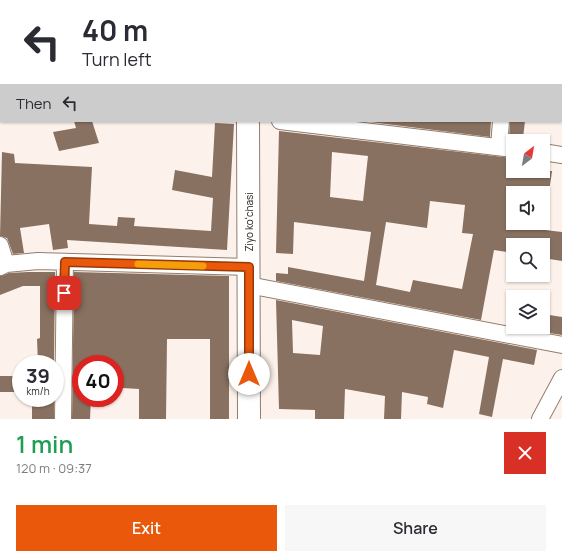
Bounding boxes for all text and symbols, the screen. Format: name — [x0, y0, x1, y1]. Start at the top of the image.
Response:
text: 40 m — [82, 11, 148, 49]
icon: left — [16, 16, 68, 68]
text: Turn left — [82, 47, 152, 71]
icon: left — [59, 92, 81, 114]
text: Then — [16, 93, 51, 114]
north arrow — [506, 134, 550, 178]
map controls — [506, 134, 550, 334]
button: sound — [506, 186, 550, 230]
street label: Ziyo koʻchasi — [242, 192, 256, 252]
button: search — [506, 238, 550, 282]
pin — [47, 276, 81, 310]
icon: arrive — [53, 282, 75, 304]
button: layers — [506, 290, 550, 334]
position arrow — [228, 353, 270, 395]
speed limit sign: 40 — [72, 355, 124, 407]
text: 39 — [26, 362, 50, 389]
text: km/h — [26, 384, 50, 398]
text: 1 min — [16, 427, 73, 460]
button: close — [504, 432, 546, 474]
text: 120 m · 09:37 — [16, 459, 92, 477]
button: Exit — [16, 505, 277, 551]
button: Share — [285, 505, 546, 551]

